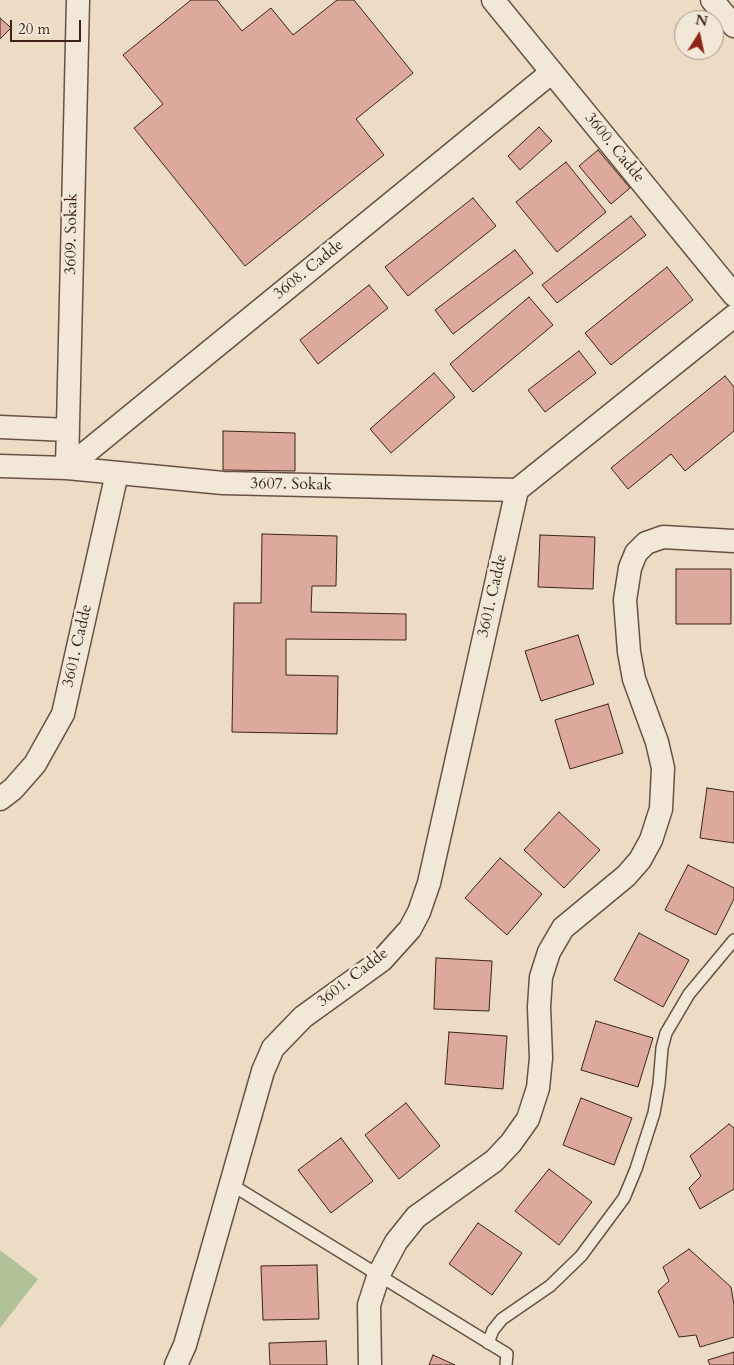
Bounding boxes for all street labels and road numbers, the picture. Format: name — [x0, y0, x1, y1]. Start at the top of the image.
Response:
street label: 3600. Cadde — [580, 109, 648, 187]
street label: 3609. Sokak — [62, 193, 82, 275]
street label: 3608. Cadde — [270, 236, 348, 304]
street label: 3607. Sokak — [250, 475, 332, 495]
street label: 3601. Cadde — [474, 553, 512, 639]
street label: 3601. Cadde — [59, 603, 97, 689]
street label: 3601. Cadde — [314, 944, 392, 1012]

